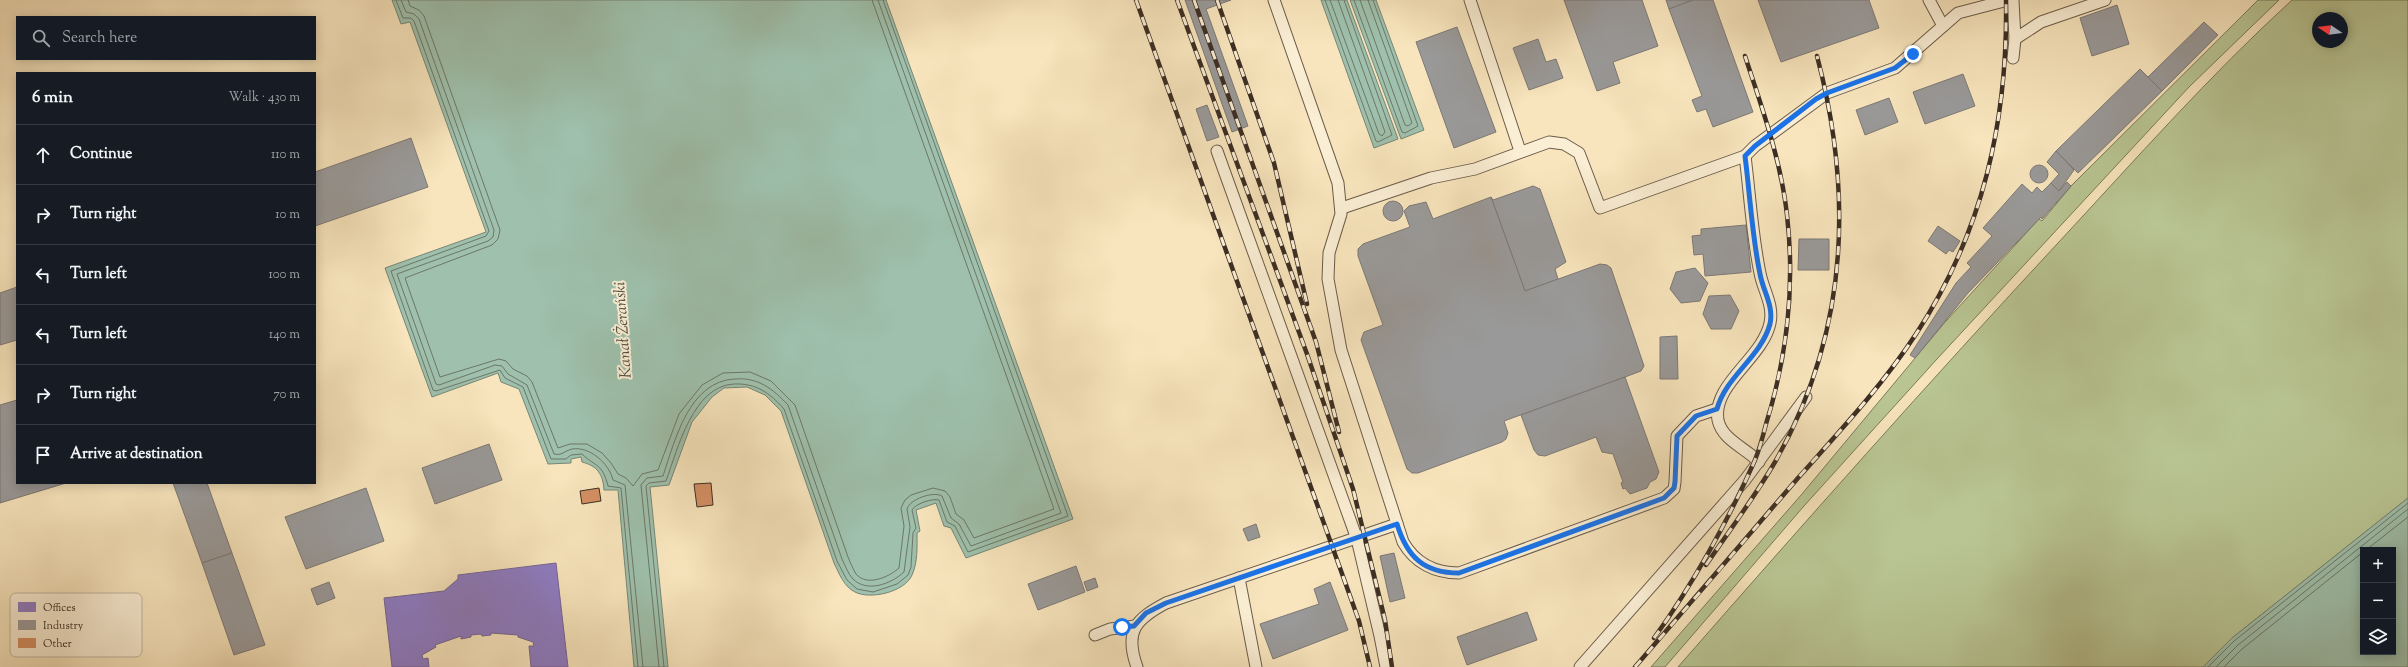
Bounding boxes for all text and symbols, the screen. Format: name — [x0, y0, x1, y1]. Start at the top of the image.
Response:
north arrow — [2312, 12, 2348, 48]
search box — [16, 16, 316, 60]
icon: search — [30, 27, 52, 49]
text: Search here — [62, 28, 137, 49]
route end — [1904, 45, 1922, 63]
text: 6 min — [32, 86, 73, 110]
text: Walk · 430 m — [229, 89, 300, 107]
icon: ahead — [32, 144, 54, 166]
text: Continue — [70, 144, 132, 165]
text: 110 m — [271, 146, 300, 164]
icon: right — [32, 204, 54, 226]
text: Turn right — [70, 204, 136, 225]
text: 10 m — [275, 206, 300, 224]
icon: left — [32, 264, 54, 286]
text: Turn left — [70, 264, 127, 285]
text: 100 m — [268, 266, 300, 284]
water label: Kanał Żerański — [609, 281, 639, 379]
icon: left — [32, 324, 54, 346]
text: Turn left — [70, 324, 127, 345]
text: 140 m — [269, 326, 300, 344]
icon: right — [32, 384, 54, 406]
text: Turn right — [70, 384, 136, 405]
text: 70 m — [273, 386, 300, 404]
icon: arrive — [32, 444, 54, 466]
text: Arrive at destination — [70, 444, 203, 465]
map controls — [2360, 547, 2396, 655]
button: + — [2360, 547, 2396, 583]
button: − — [2360, 583, 2396, 619]
legend — [10, 593, 142, 657]
text: Offices — [43, 600, 76, 616]
text: Industry — [43, 618, 84, 634]
route start — [1113, 618, 1131, 636]
button: layers — [2360, 619, 2396, 655]
text: Other — [43, 636, 72, 652]

